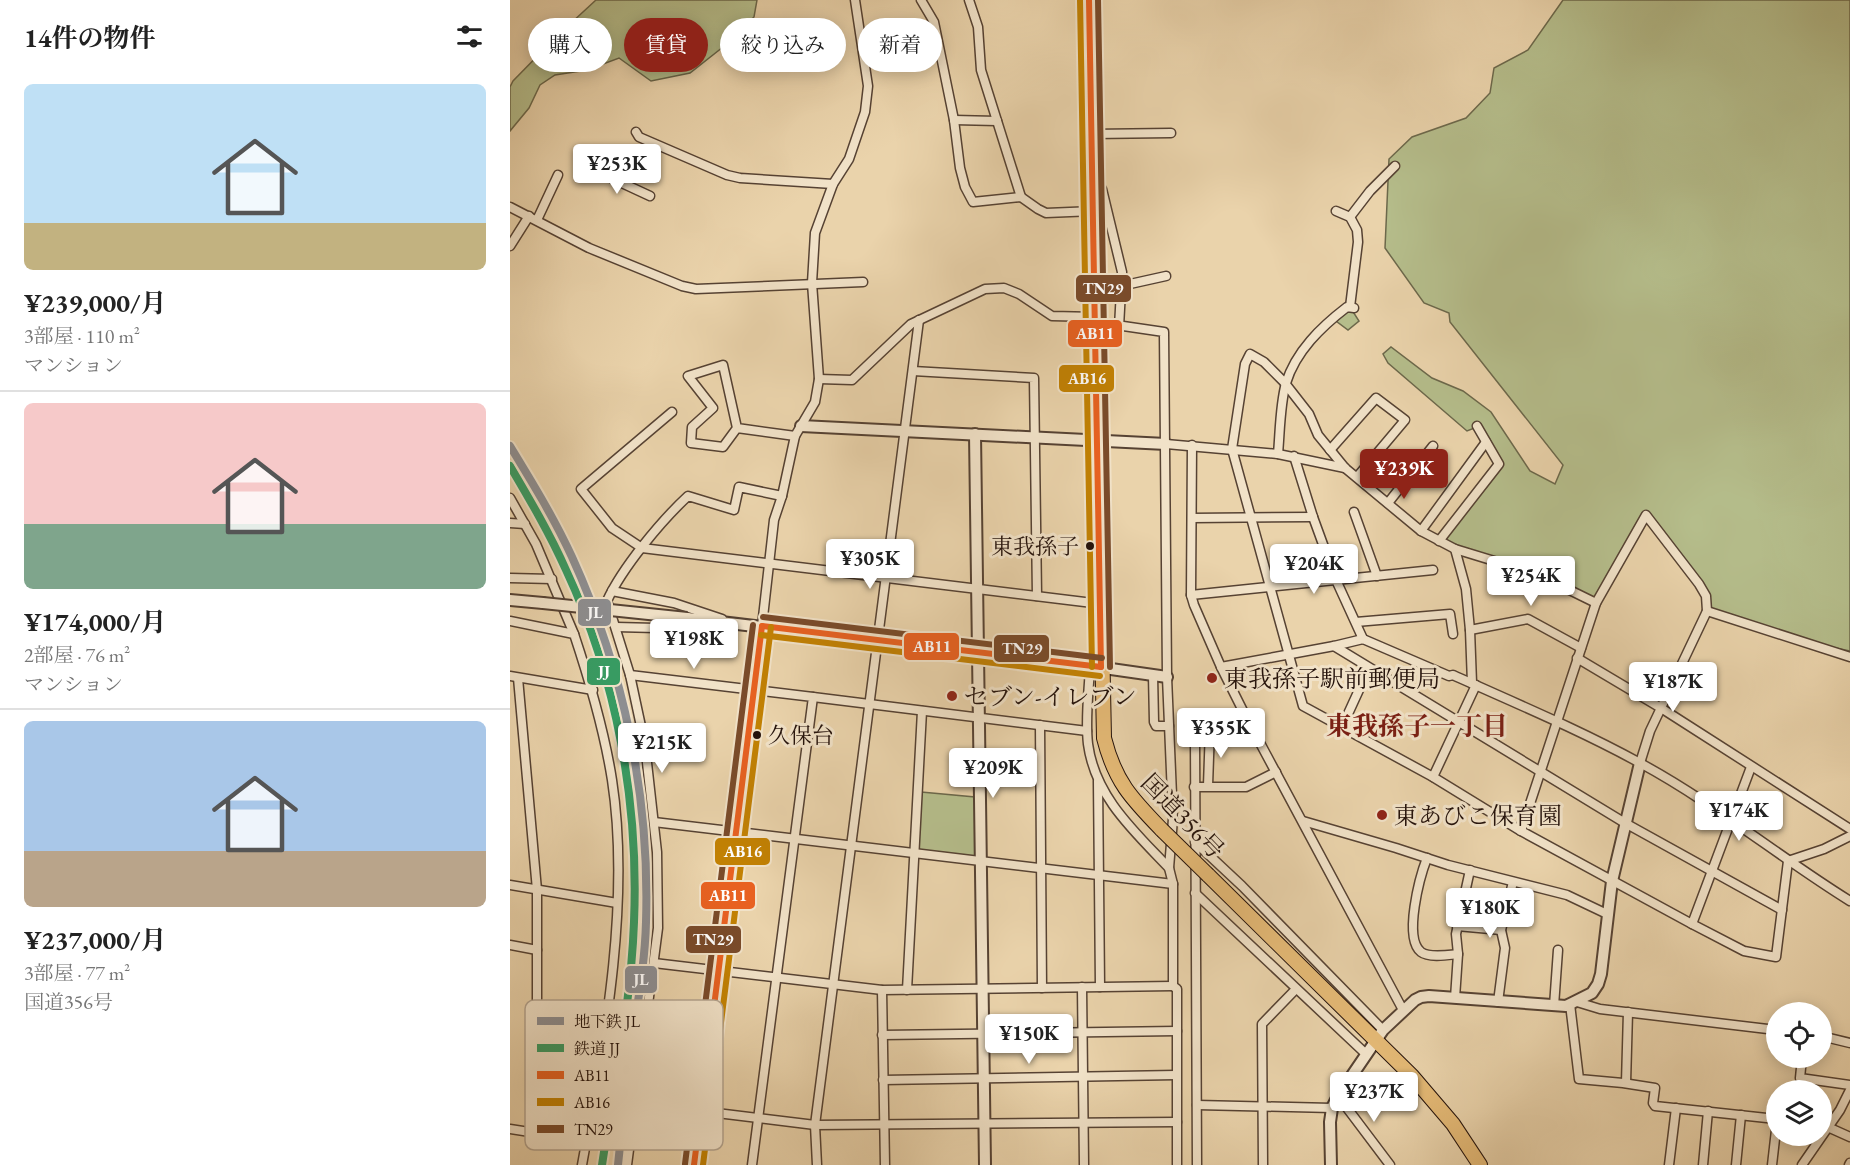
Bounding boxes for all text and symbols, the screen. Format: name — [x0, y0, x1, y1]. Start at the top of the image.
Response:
chip: 購入 — [528, 18, 612, 72]
chip: 賃貸 — [624, 18, 708, 72]
chip: 絞り込み — [720, 18, 846, 72]
chip: 新着 — [858, 18, 942, 72]
icon: filters — [453, 20, 486, 53]
text: 14件の物件 — [24, 21, 156, 55]
icon: home — [201, 123, 309, 231]
pin: ¥253K — [575, 144, 659, 195]
text: ¥253K — [587, 150, 647, 176]
line badge: TN29 — [1075, 274, 1132, 303]
text: TN29 — [1083, 278, 1124, 299]
text: ¥239,000/月 — [24, 286, 166, 320]
line badge: AB11 — [1067, 319, 1123, 348]
text: 3部屋 · 110 m² — [24, 323, 140, 349]
text: AB11 — [1075, 323, 1114, 344]
text: マンション — [24, 352, 123, 378]
line badge: AB16 — [1058, 364, 1115, 393]
text: AB16 — [1067, 368, 1107, 389]
icon: home — [201, 442, 309, 550]
pin: ¥239K — [1362, 449, 1446, 500]
text: ¥239K — [1374, 455, 1434, 481]
place label: 東我孫子 — [991, 532, 1079, 561]
pin: ¥305K — [828, 539, 912, 590]
marker: 東我孫子 — [1084, 540, 1096, 552]
pin: ¥204K — [1272, 544, 1356, 595]
text: ¥305K — [840, 545, 900, 571]
text: ¥204K — [1284, 550, 1344, 576]
pin: ¥254K — [1489, 556, 1573, 607]
text: ¥254K — [1501, 562, 1561, 588]
line badge: JL — [577, 598, 612, 627]
text: JL — [585, 602, 603, 623]
text: ¥174,000/月 — [24, 605, 166, 639]
pin: ¥198K — [652, 619, 736, 670]
text: ¥198K — [664, 625, 724, 651]
line badge: AB11 — [903, 632, 960, 661]
line badge: TN29 — [993, 634, 1050, 663]
text: AB11 — [912, 636, 951, 657]
text: TN29 — [1002, 638, 1043, 659]
text: 2部屋 · 76 m² — [24, 642, 130, 668]
line badge: JJ — [586, 657, 621, 686]
text: JJ — [596, 661, 610, 682]
pin: ¥187K — [1631, 662, 1715, 713]
place label: 東我孫子駅前郵便局 — [1224, 663, 1440, 694]
text: ¥187K — [1643, 668, 1703, 694]
text: マンション — [24, 671, 123, 697]
marker: 東我孫子駅前郵便局 — [1205, 671, 1219, 685]
place label: セブン-イレブン — [964, 681, 1137, 712]
marker: セブン-イレブン — [945, 689, 959, 703]
pin: ¥355K — [1179, 708, 1263, 759]
district label: 東我孫子一丁目 — [1326, 709, 1508, 743]
text: ¥355K — [1191, 714, 1251, 740]
place label: 久保台 — [768, 721, 834, 750]
pin: ¥215K — [620, 723, 704, 774]
text: ¥215K — [632, 729, 692, 755]
marker: 久保台 — [751, 729, 763, 741]
pin: ¥209K — [951, 748, 1035, 799]
text: ¥209K — [963, 754, 1023, 780]
icon: home — [201, 760, 309, 868]
street label: 国道356号 — [1135, 767, 1231, 865]
pin: ¥174K — [1697, 791, 1781, 842]
text: ¥174K — [1709, 797, 1769, 823]
place label: 東あびこ保育園 — [1394, 800, 1562, 831]
marker: 東あびこ保育園 — [1375, 808, 1389, 822]
line badge: AB16 — [714, 837, 771, 866]
text: AB16 — [723, 841, 763, 862]
line badge: AB11 — [700, 881, 756, 910]
text: AB11 — [708, 885, 747, 906]
pin: ¥180K — [1448, 888, 1532, 939]
text: ¥180K — [1460, 894, 1520, 920]
text: ¥237,000/月 — [24, 923, 166, 957]
line badge: TN29 — [685, 925, 742, 954]
text: TN29 — [693, 929, 734, 950]
text: 3部屋 · 77 m² — [24, 960, 130, 986]
line badge: JL — [624, 965, 658, 994]
text: JL — [631, 969, 649, 990]
text: 国道356号 — [24, 989, 113, 1015]
legend — [525, 1000, 723, 1150]
map controls — [1766, 1002, 1832, 1146]
button: locate — [1766, 1002, 1832, 1068]
text: 地下鉄 JL — [574, 1011, 641, 1032]
pin: ¥150K — [987, 1014, 1071, 1065]
text: ¥150K — [999, 1020, 1059, 1046]
text: 鉄道 JJ — [573, 1038, 620, 1059]
text: AB11 — [573, 1065, 610, 1086]
pin: ¥237K — [1332, 1072, 1416, 1123]
text: ¥237K — [1344, 1078, 1404, 1104]
button: layers — [1766, 1080, 1832, 1146]
text: AB16 — [573, 1092, 610, 1113]
text: TN29 — [574, 1119, 613, 1140]

